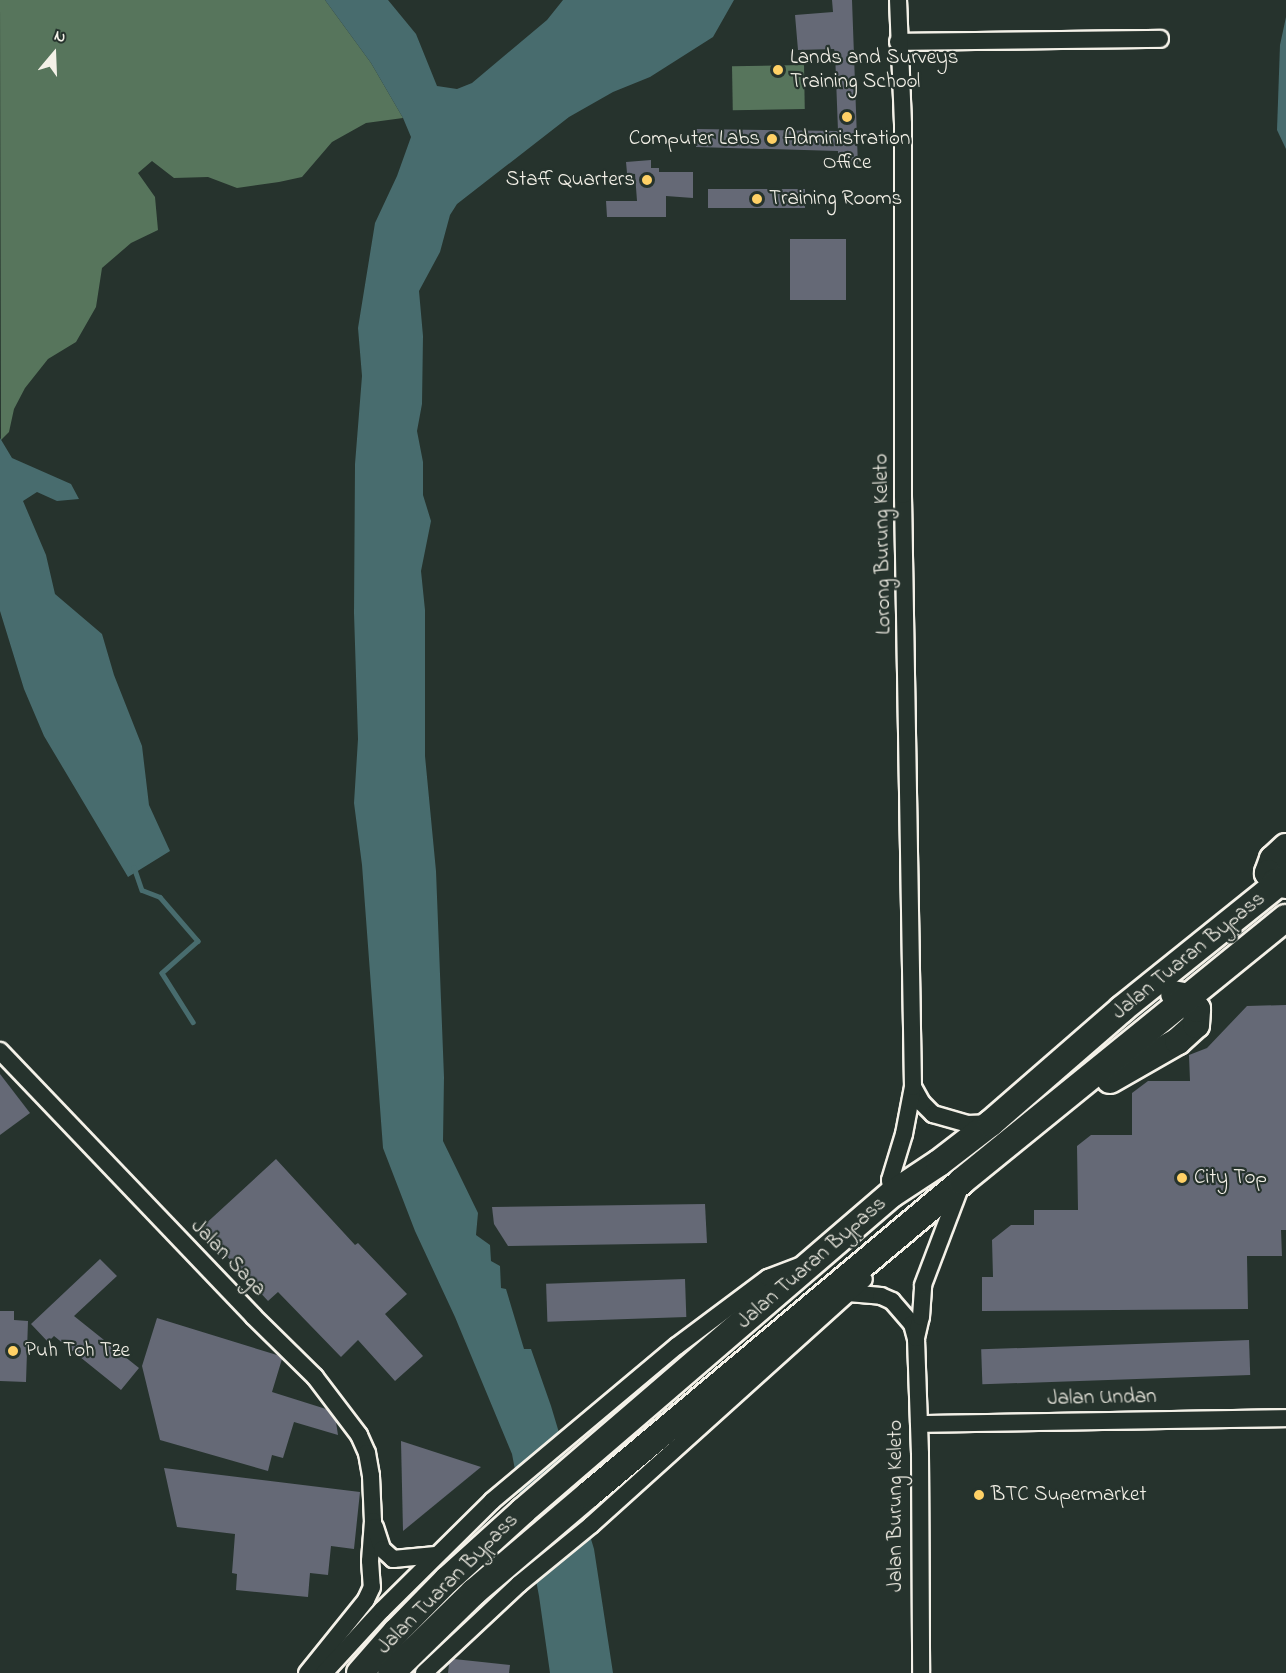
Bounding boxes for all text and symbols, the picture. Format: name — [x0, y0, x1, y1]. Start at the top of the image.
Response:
north arrow — [24, 24, 84, 84]
text: N — [51, 24, 69, 50]
place label: Lands and Surveys Training School — [790, 45, 958, 95]
marker: Lands and Surveys Training School — [771, 63, 785, 77]
marker: Administration Office — [840, 110, 854, 124]
place label: Computer Labs — [629, 126, 760, 152]
place label: Administration Office — [784, 126, 910, 176]
marker: Computer Labs — [765, 132, 779, 146]
place label: Staff Quarters — [506, 167, 635, 193]
marker: Staff Quarters — [640, 173, 654, 187]
place label: Training Rooms — [769, 186, 902, 212]
marker: Training Rooms — [750, 192, 764, 206]
street label: Lorong Burung Keleto — [869, 453, 897, 635]
street label: Jalan Tuaran Bypass — [1107, 887, 1271, 1025]
place label: City Top — [1194, 1165, 1267, 1191]
marker: City Top — [1175, 1171, 1189, 1185]
street label: Jalan Tuaran Bypass — [732, 1191, 892, 1335]
street label: Jalan Saga — [185, 1214, 271, 1302]
place label: Puh Toh Tze — [25, 1338, 130, 1364]
marker: Puh Toh Tze — [6, 1344, 20, 1358]
street label: Jalan Undan — [1047, 1384, 1157, 1412]
street label: Jalan Burung Keleto — [883, 1420, 909, 1592]
place label: BTC Supermarket — [991, 1482, 1147, 1508]
marker: BTC Supermarket — [972, 1488, 986, 1502]
street label: Jalan Tuaran Bypass — [372, 1508, 524, 1660]

